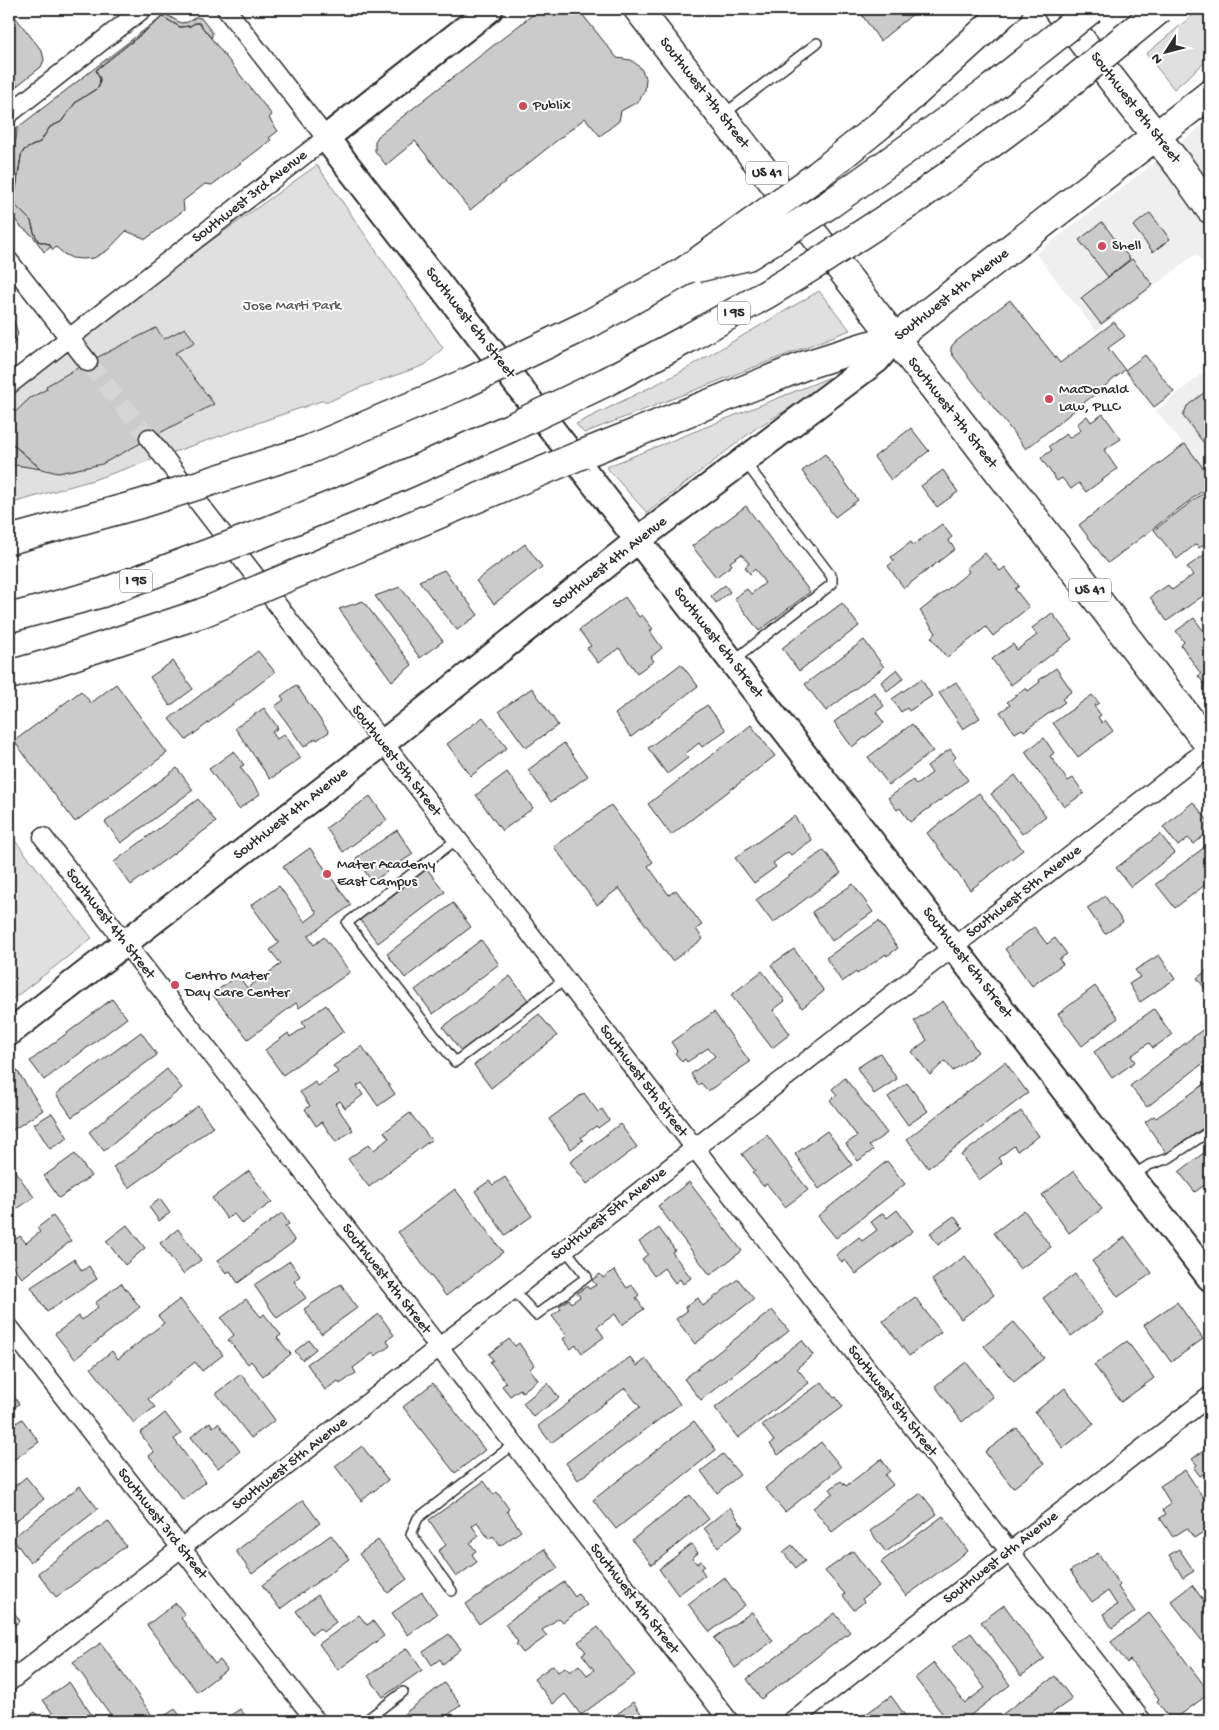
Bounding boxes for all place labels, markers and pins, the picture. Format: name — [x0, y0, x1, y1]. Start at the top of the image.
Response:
place label: Publix — [532, 97, 571, 115]
marker: Publix — [517, 100, 529, 112]
place label: Shell — [1112, 237, 1141, 255]
marker: Shell — [1096, 240, 1108, 252]
place label: MacDonald Law, PLLC — [1059, 381, 1129, 416]
marker: MacDonald Law, PLLC — [1043, 393, 1055, 405]
place label: Mater Academy East Campus — [337, 856, 436, 891]
marker: Mater Academy East Campus — [321, 868, 333, 880]
place label: Centro Mater Day Care Center — [184, 967, 291, 1002]
marker: Centro Mater Day Care Center — [169, 979, 181, 991]

